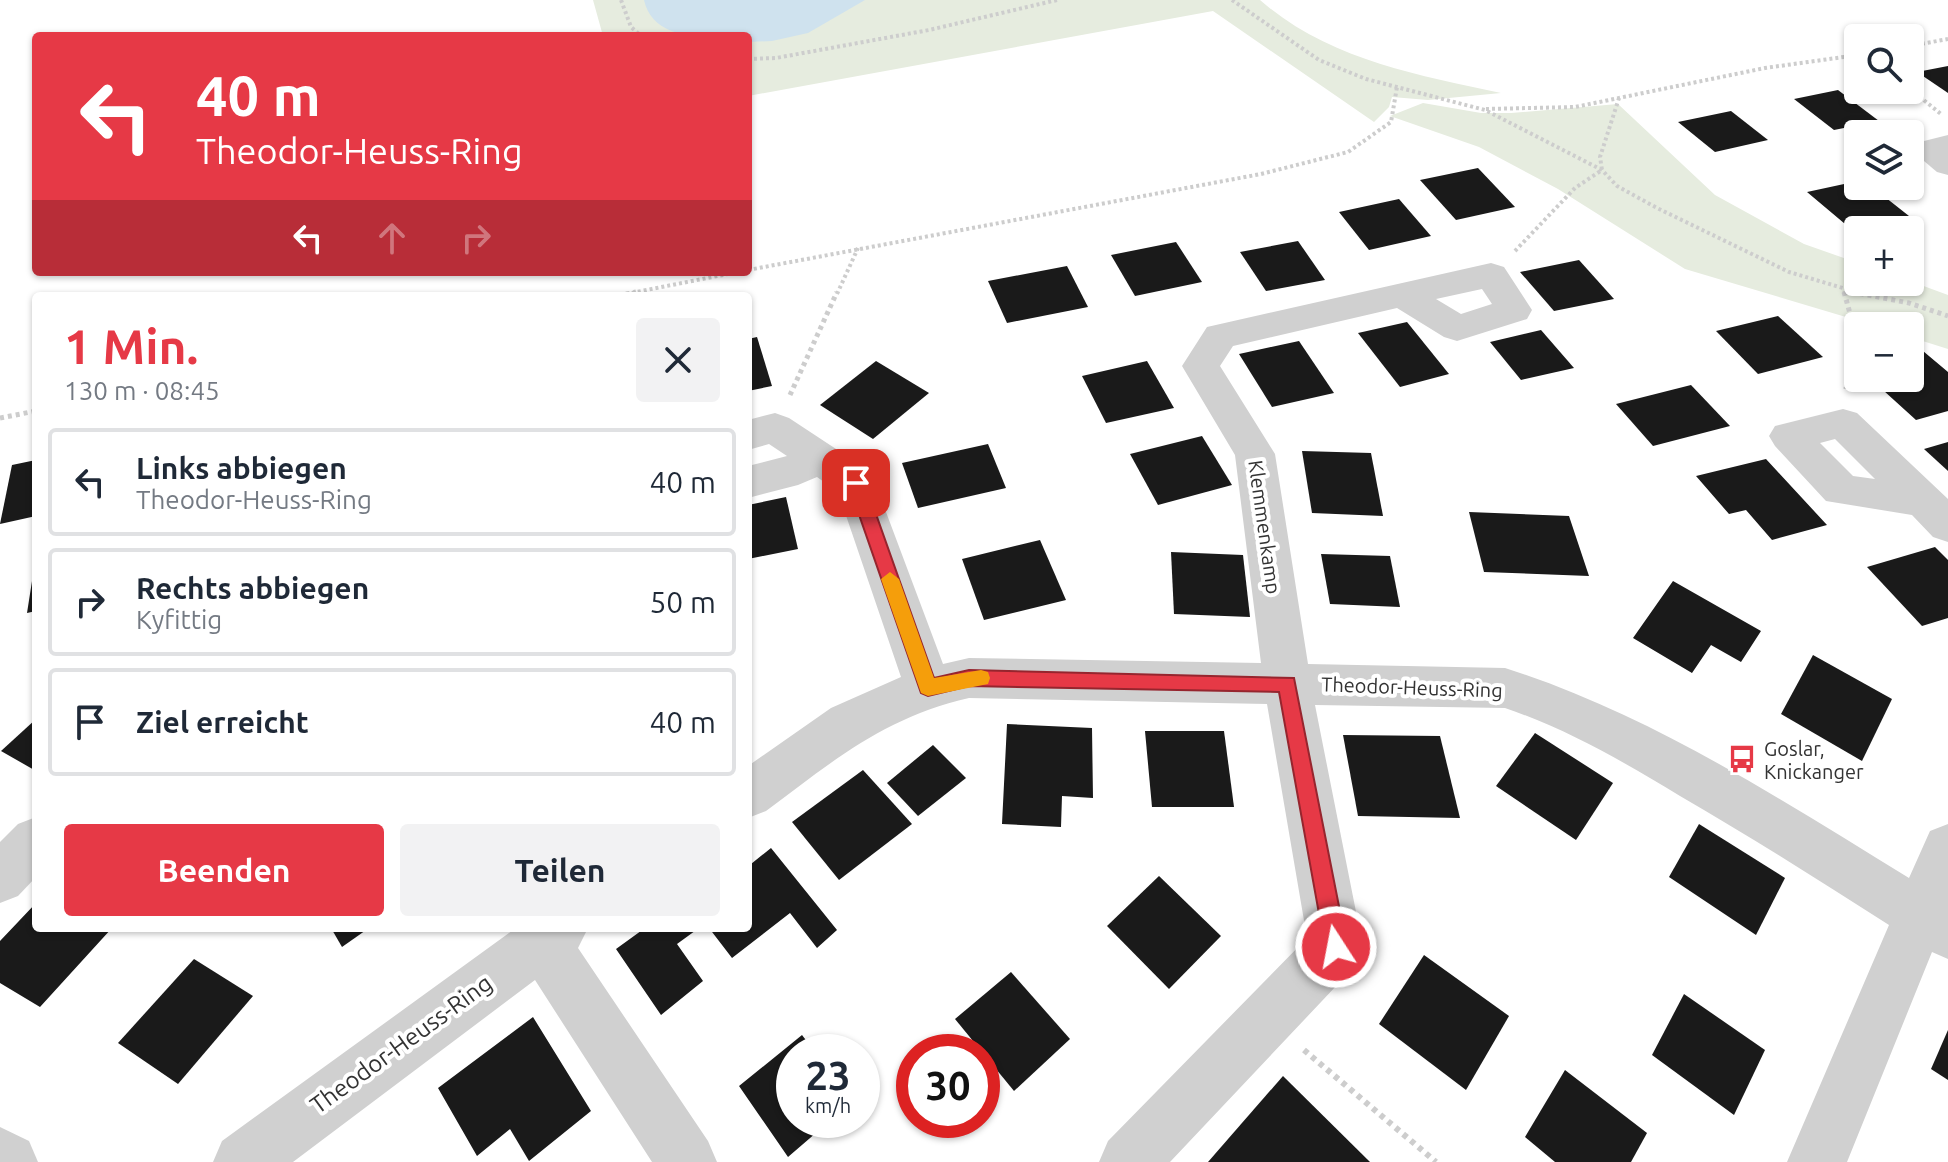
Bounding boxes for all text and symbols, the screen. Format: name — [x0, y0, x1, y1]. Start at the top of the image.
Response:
map controls — [1844, 24, 1924, 392]
button: search — [1844, 24, 1924, 104]
icon: left — [64, 64, 168, 168]
text: 40 m — [196, 64, 321, 127]
button: layers — [1844, 120, 1924, 200]
text: Theodor-Heuss-Ring — [196, 130, 523, 171]
icon: left — [286, 216, 330, 260]
icon: ahead — [370, 216, 414, 260]
icon: right — [454, 216, 498, 260]
button: + — [1844, 216, 1924, 296]
button: − — [1844, 312, 1924, 392]
button: close — [636, 318, 720, 402]
text: 1 Min. — [64, 319, 198, 373]
text: 130 m · 08:45 — [64, 376, 220, 405]
pin — [822, 449, 890, 517]
text: Links abbiegen — [136, 451, 347, 485]
street label: Klemmenkamp — [1244, 459, 1286, 595]
icon: left — [68, 460, 112, 504]
icon: arrive — [834, 461, 878, 505]
text: 40 m — [649, 465, 716, 499]
text: Theodor-Heuss-Ring — [136, 485, 372, 514]
text: Rechts abbiegen — [136, 571, 369, 605]
icon: right — [68, 580, 112, 624]
text: 50 m — [649, 585, 716, 619]
text: Kyfittig — [136, 605, 222, 634]
street label: Theodor-Heuss-Ring — [1321, 672, 1503, 702]
icon: arrive — [68, 700, 112, 744]
text: Ziel erreicht — [136, 705, 309, 739]
text: 40 m — [649, 705, 716, 739]
place label: Goslar, Knickanger — [1764, 737, 1864, 783]
bus stop icon: Goslar, Knickanger — [1727, 744, 1757, 774]
button: Beenden — [64, 824, 384, 916]
button: Teilen — [400, 824, 720, 916]
position arrow — [1294, 905, 1378, 989]
street label: Theodor-Heuss-Ring — [305, 969, 497, 1119]
speed limit sign: 30 — [896, 1034, 1000, 1138]
text: 23 — [805, 1053, 851, 1098]
text: km/h — [805, 1094, 851, 1117]

